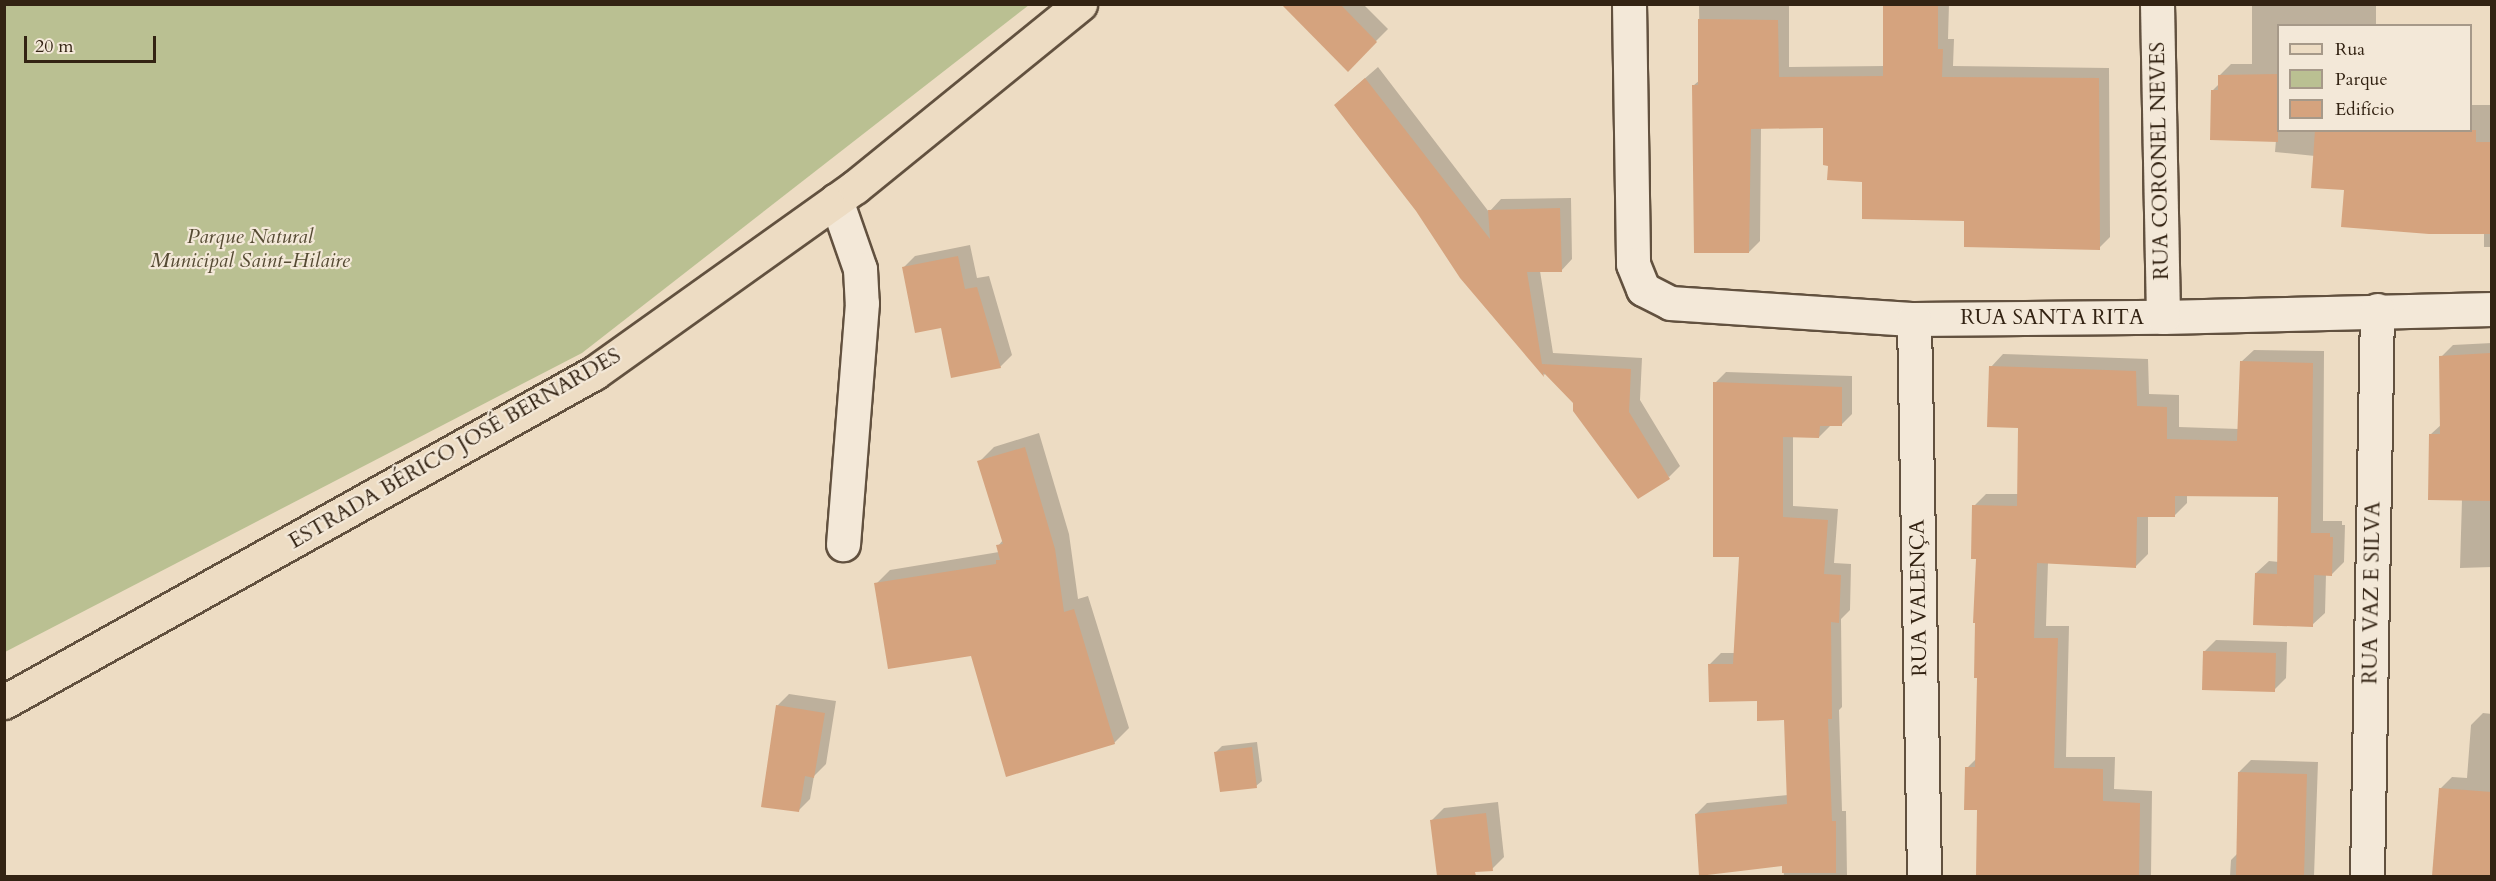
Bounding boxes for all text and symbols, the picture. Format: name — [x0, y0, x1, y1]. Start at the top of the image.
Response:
scale bar — [27, 24, 159, 62]
legend — [2277, 24, 2472, 132]
text: 20 m — [35, 34, 74, 59]
text: Rua — [2335, 37, 2365, 62]
street label: RUA CORONEL NEVES — [2145, 42, 2175, 280]
text: Parque — [2335, 67, 2388, 92]
text: Edifício — [2335, 97, 2394, 122]
park label: Parque Natural Municipal Saint-Hilaire — [150, 224, 350, 274]
street label: RUA SANTA RITA — [1960, 305, 2144, 331]
street label: ESTRADA BÉRICO JOSÉ BERNARDES — [285, 343, 625, 555]
street label: RUA VAZ E SILVA — [2358, 501, 2386, 685]
street label: RUA VALENÇA — [1905, 519, 1933, 677]

